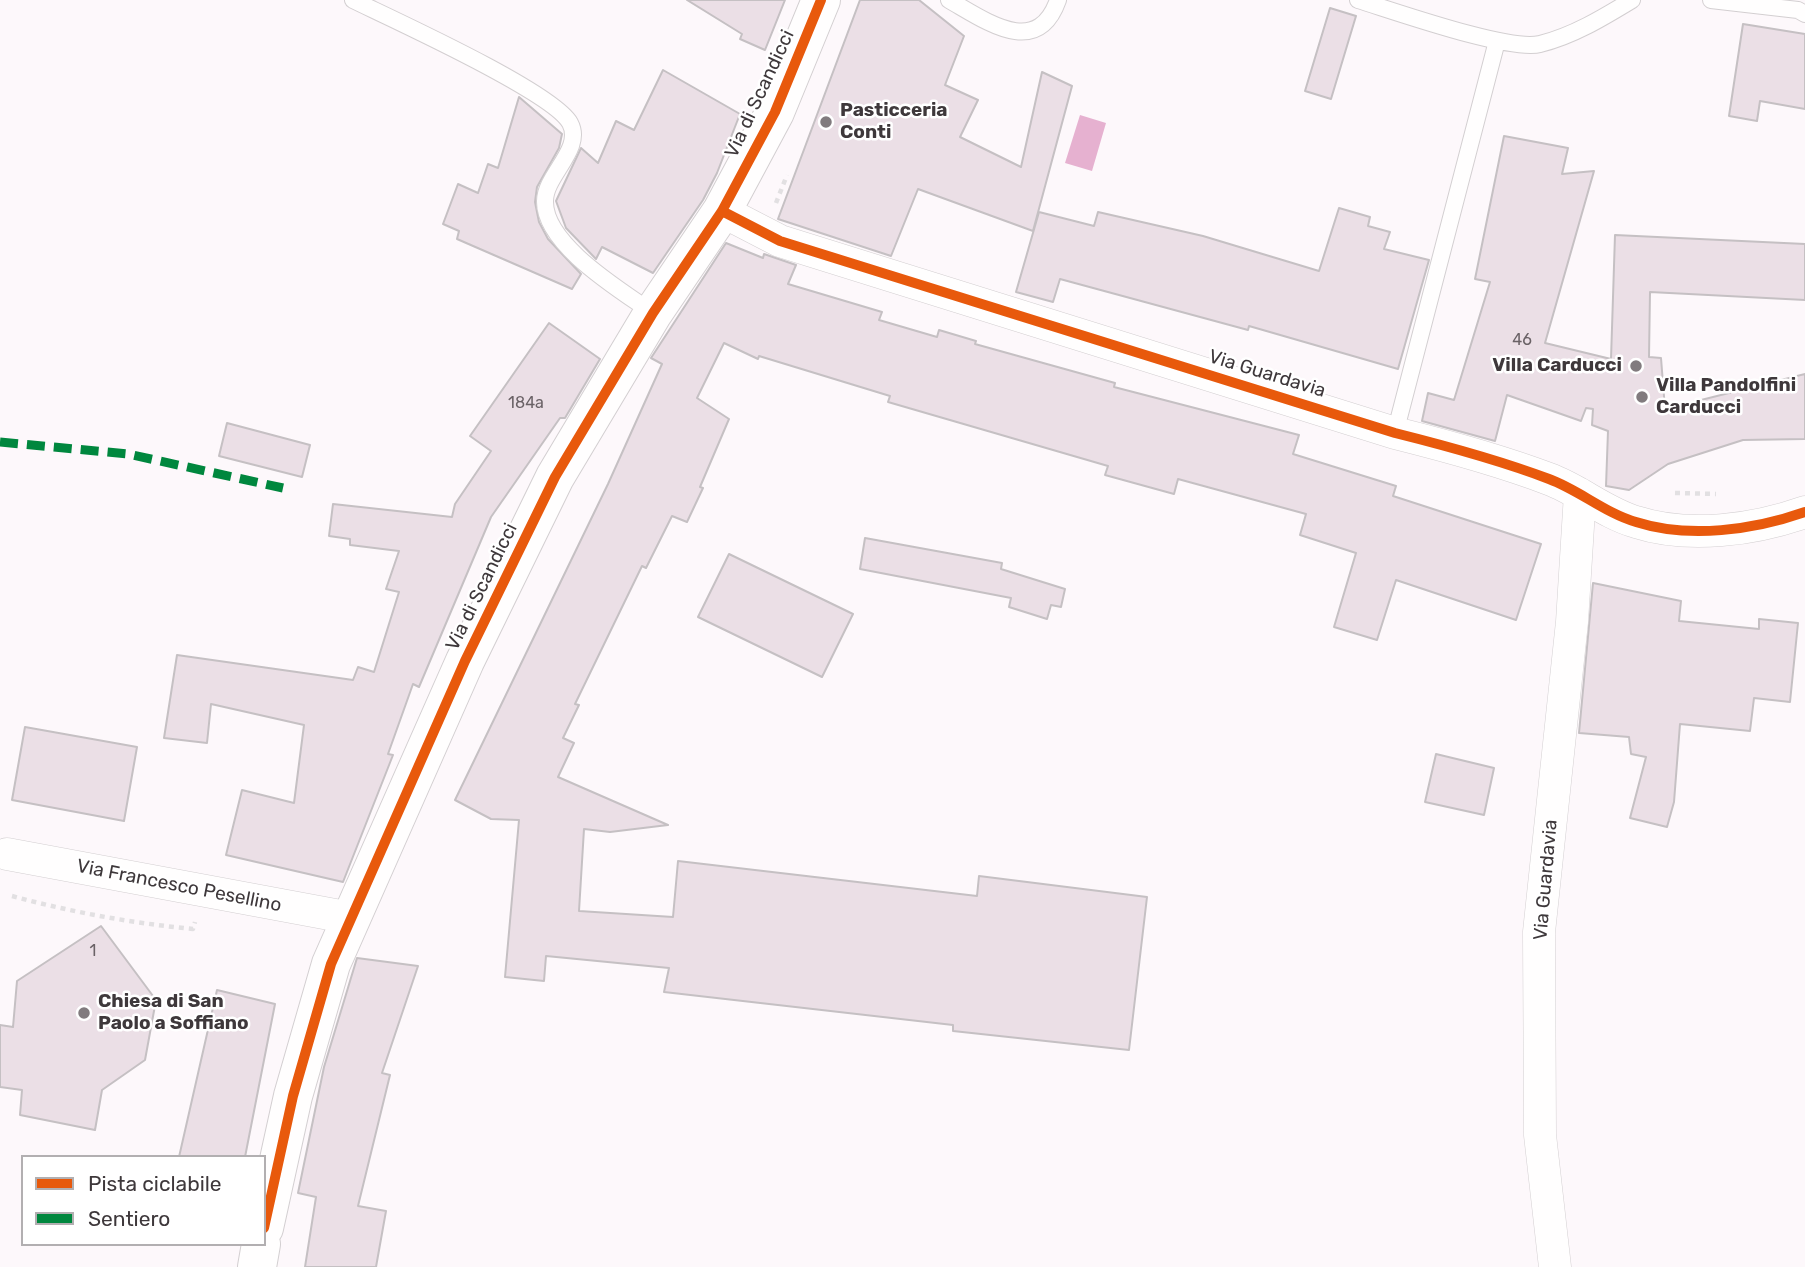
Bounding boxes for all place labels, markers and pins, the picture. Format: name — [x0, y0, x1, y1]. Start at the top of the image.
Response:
place label: Pasticceria Conti — [840, 100, 948, 144]
marker: Pasticceria Conti — [818, 114, 834, 130]
place label: Villa Carducci — [1492, 355, 1622, 377]
marker: Villa Carducci — [1628, 358, 1644, 374]
place label: Villa Pandolfini Carducci — [1656, 375, 1796, 419]
marker: Villa Pandolfini Carducci — [1634, 389, 1650, 405]
place label: Chiesa di San Paolo a Soffiano — [98, 991, 249, 1035]
marker: Chiesa di San Paolo a Soffiano — [76, 1005, 92, 1021]

